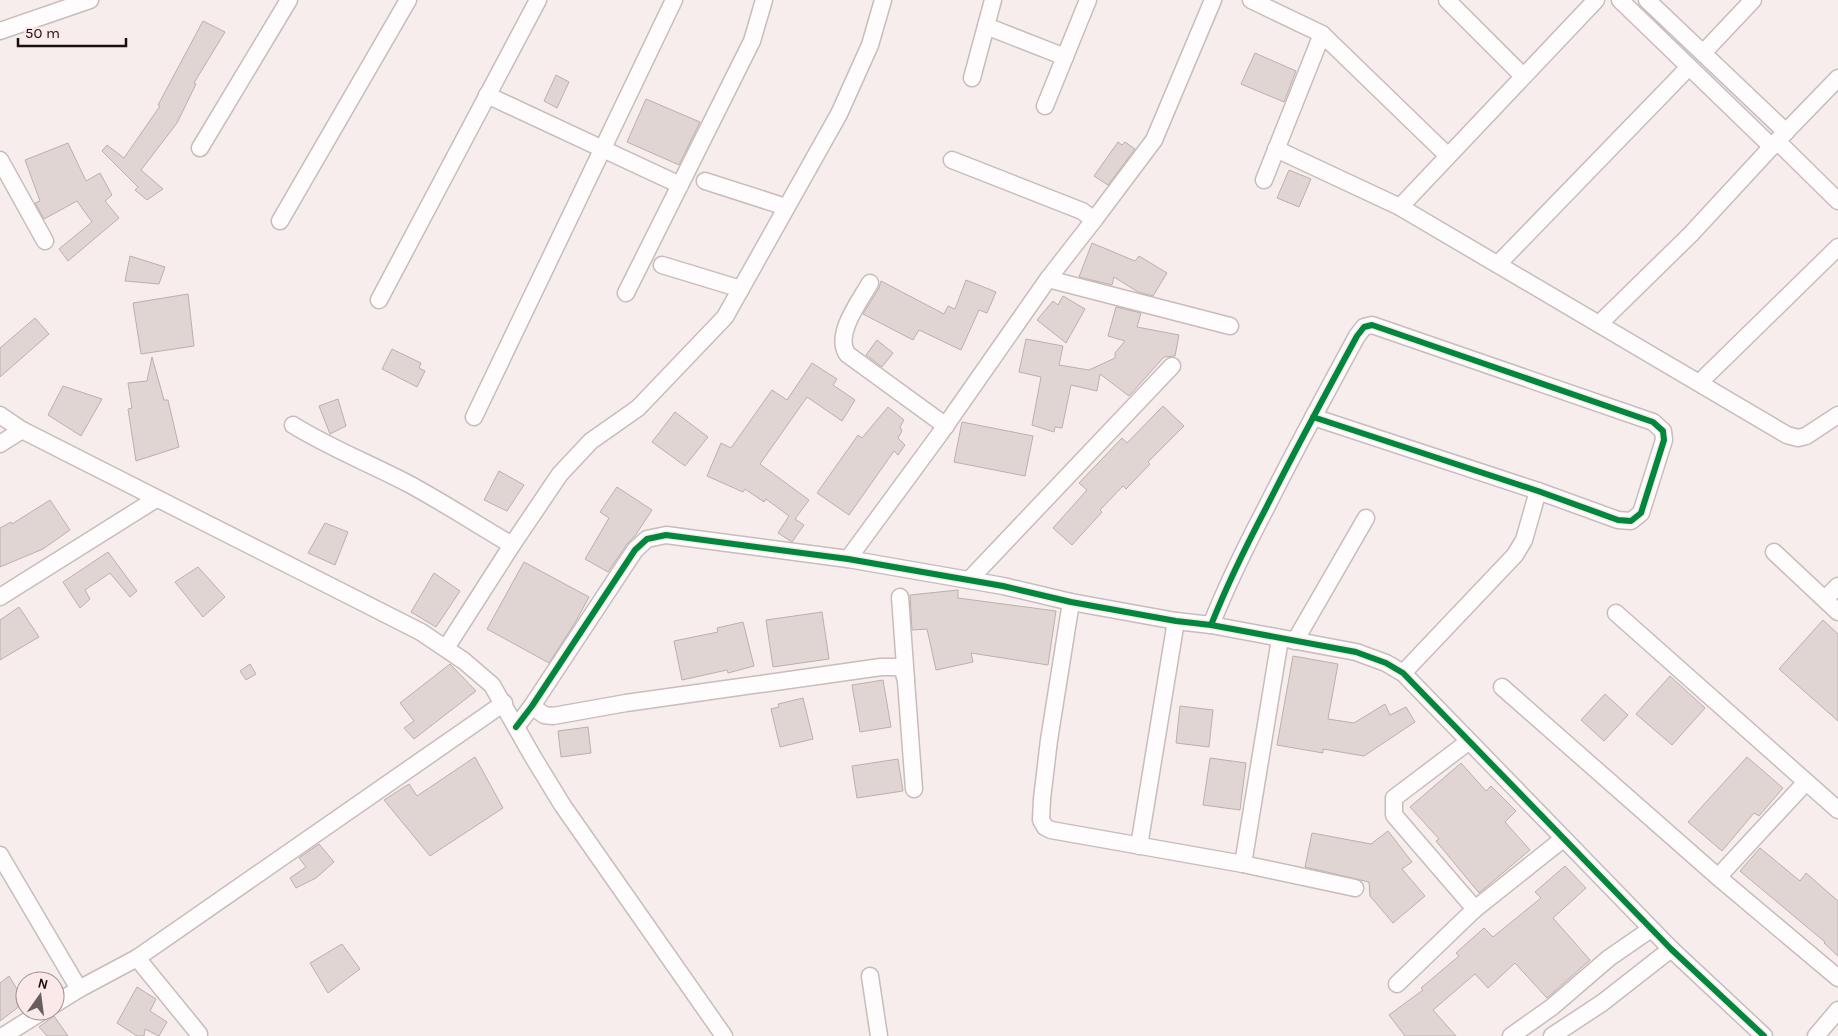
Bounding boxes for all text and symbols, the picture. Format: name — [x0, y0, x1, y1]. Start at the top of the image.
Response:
scale bar — [18, 15, 125, 47]
text: 50 m — [25, 24, 60, 42]
north arrow — [15, 971, 65, 1021]
text: N — [36, 974, 50, 993]

